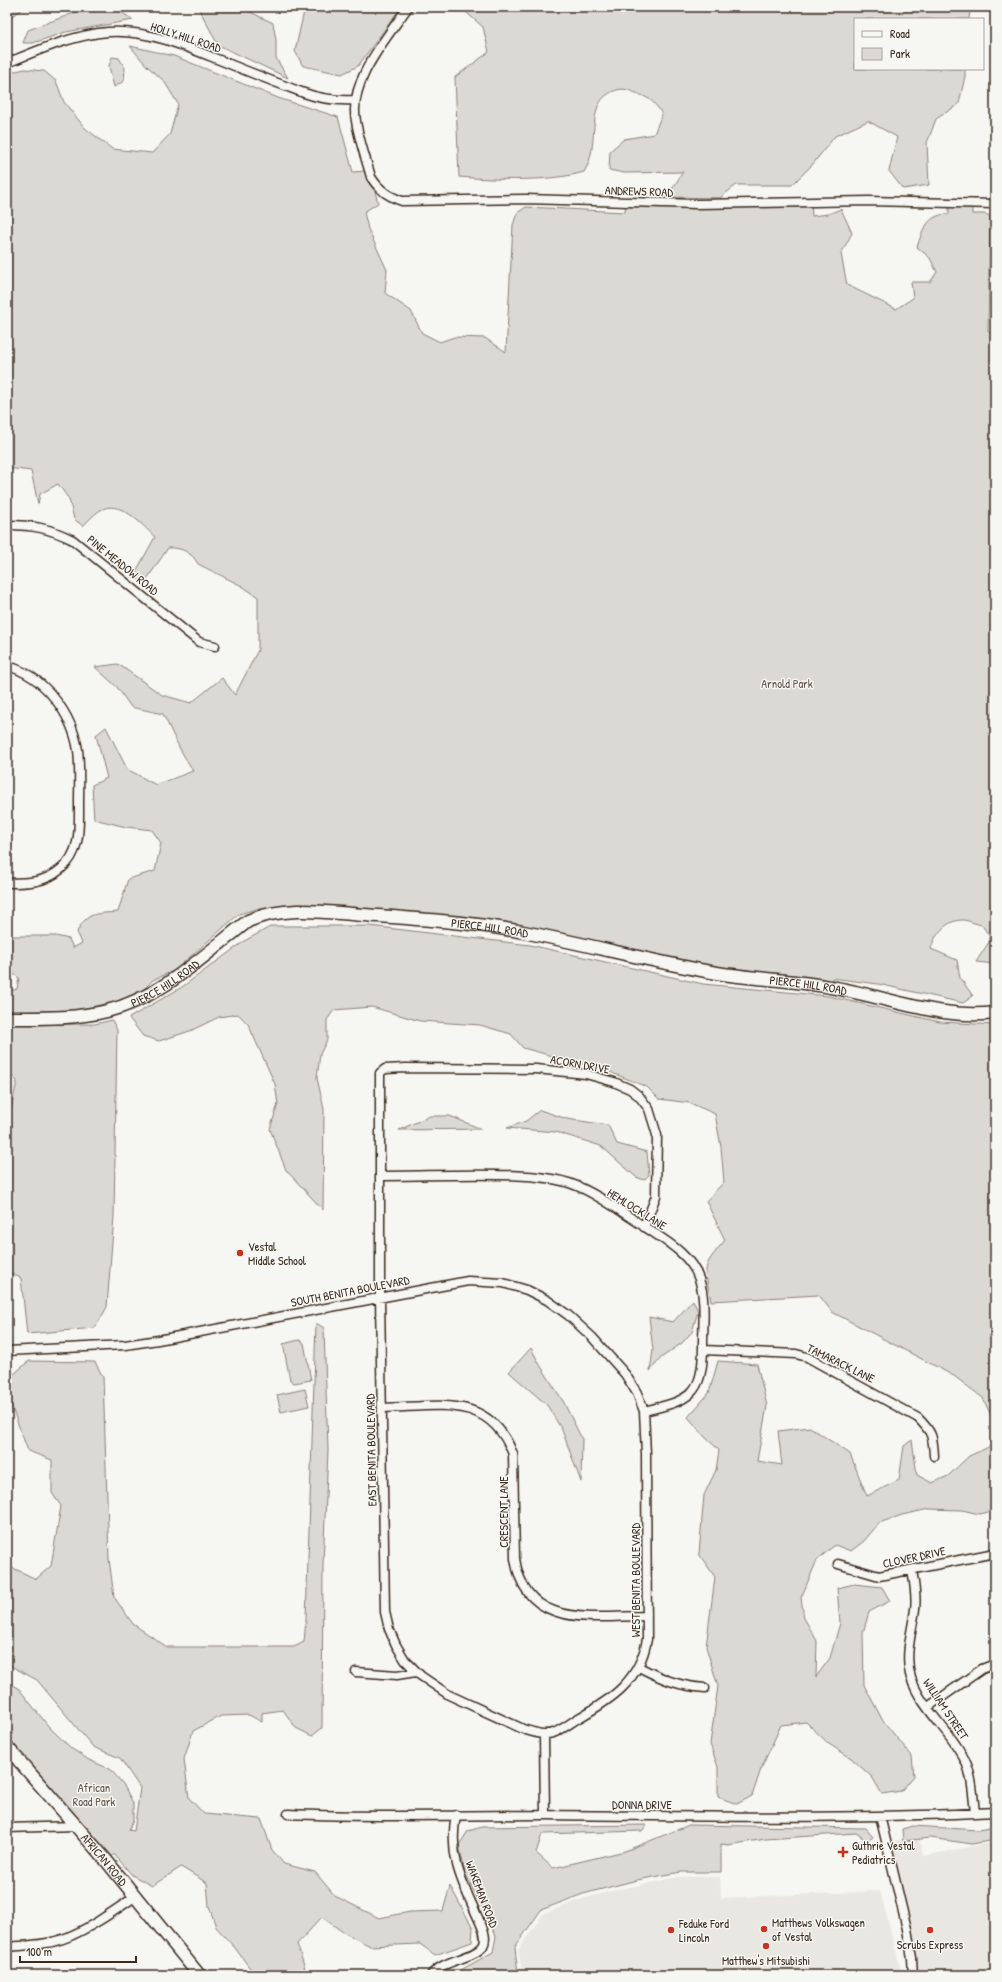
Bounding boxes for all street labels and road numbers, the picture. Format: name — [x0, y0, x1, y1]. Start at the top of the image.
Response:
street label: HOLLY HILL ROAD — [149, 18, 224, 56]
street label: ANDREWS ROAD — [605, 181, 674, 201]
street label: PINE MEADOW ROAD — [84, 531, 163, 599]
street label: PIERCE HILL ROAD — [450, 913, 530, 941]
street label: PIERCE HILL ROAD — [128, 955, 203, 1011]
street label: PIERCE HILL ROAD — [769, 971, 849, 999]
street label: ACORN DRIVE — [549, 1050, 612, 1078]
street label: HEMLOCK LANE — [604, 1184, 670, 1234]
street label: SOUTH BENITA BOULEVARD — [289, 1271, 411, 1311]
street label: TAMARACK LANE — [804, 1339, 878, 1387]
street label: EAST BENITA BOULEVARD — [362, 1393, 380, 1507]
street label: CRESCENT LANE — [495, 1476, 512, 1548]
street label: WEST BENITA BOULEVARD — [627, 1523, 644, 1637]
street label: CLOVER DRIVE — [881, 1542, 948, 1572]
street label: WILLIAM STREET — [919, 1675, 973, 1743]
street label: DONNA DRIVE — [612, 1796, 673, 1813]
street label: AFRICAN ROAD — [78, 1829, 132, 1890]
street label: WAKEMAN ROAD — [461, 1858, 503, 1930]

